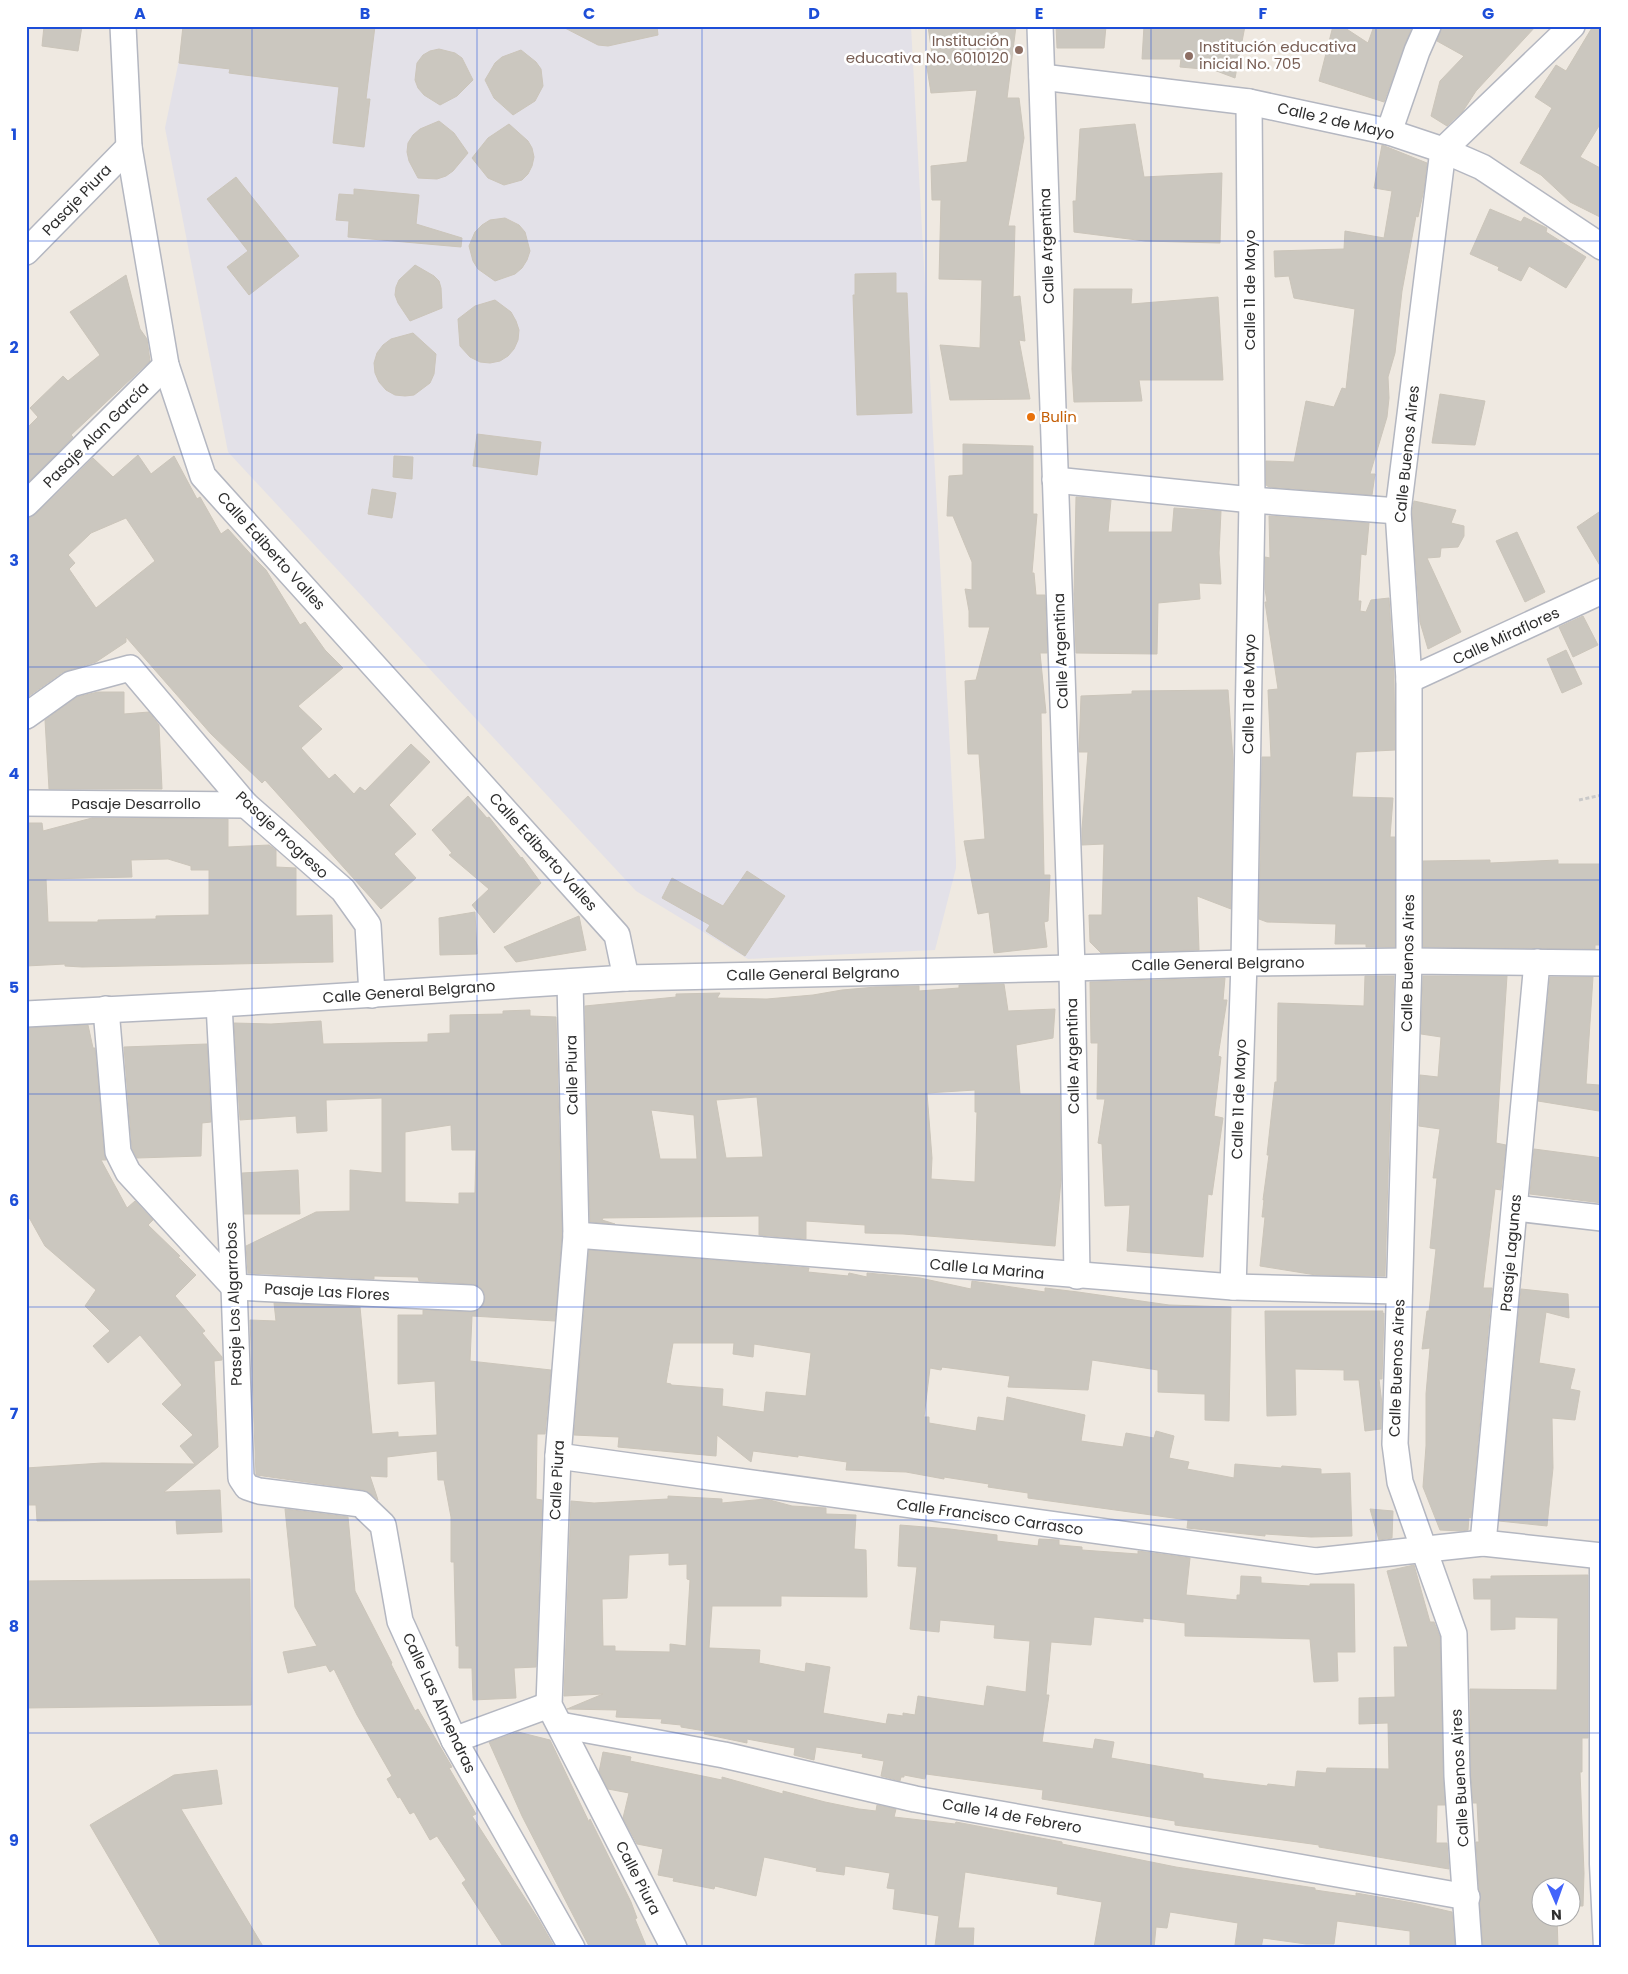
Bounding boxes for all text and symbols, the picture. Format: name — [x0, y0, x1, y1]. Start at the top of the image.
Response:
text: A — [134, 2, 146, 25]
text: B — [360, 2, 370, 25]
text: C — [583, 2, 595, 25]
text: D — [808, 2, 820, 25]
text: E — [1035, 2, 1043, 25]
text: F — [1259, 2, 1268, 25]
text: G — [1482, 2, 1494, 25]
place label: Institución educativa No. 6010120 — [846, 30, 1009, 68]
place label: Institución educativa inicial No. 705 — [1199, 36, 1356, 74]
marker: Institución educativa No. 6010120 — [1013, 44, 1025, 56]
marker: Institución educativa inicial No. 705 — [1183, 50, 1195, 62]
street label: Calle 2 de Mayo — [1275, 97, 1397, 144]
text: 1 — [11, 123, 17, 146]
street label: Pasaje Piura — [37, 159, 116, 240]
street label: Calle Argentina — [1034, 188, 1059, 304]
street label: Calle 11 de Mayo — [1239, 230, 1260, 350]
text: 2 — [9, 336, 19, 359]
street label: Pasaje Alan García — [38, 377, 153, 492]
street label: Calle Buenos Aires — [1389, 384, 1424, 524]
place label: Bulin — [1041, 406, 1077, 427]
marker: Bulin — [1025, 411, 1037, 423]
street label: Calle Ediberto Valles — [212, 487, 330, 615]
text: 3 — [9, 549, 19, 572]
street label: Calle Argentina — [1048, 593, 1073, 709]
street label: Calle Miraflores — [1449, 602, 1563, 670]
street label: Calle 11 de Mayo — [1237, 634, 1260, 754]
text: 4 — [9, 762, 20, 785]
street label: Pasaje Progreso — [231, 786, 333, 883]
street label: Calle Ediberto Valles — [484, 788, 602, 916]
street label: Pasaje Desarrollo — [71, 793, 201, 814]
street label: Calle Buenos Aires — [1396, 894, 1419, 1032]
street label: Calle General Belgrano — [1131, 951, 1305, 976]
street label: Calle General Belgrano — [726, 961, 900, 986]
street label: Calle General Belgrano — [322, 975, 496, 1008]
text: 5 — [9, 976, 19, 999]
street label: Calle Argentina — [1061, 998, 1084, 1114]
street label: Calle Piura — [560, 1035, 583, 1115]
street label: Calle 11 de Mayo — [1226, 1038, 1251, 1160]
text: 6 — [9, 1189, 19, 1212]
street label: Pasaje Lagunas — [1495, 1193, 1526, 1313]
street label: Pasaje Los Algarrobos — [220, 1221, 247, 1386]
street label: Calle La Marina — [929, 1253, 1045, 1284]
street label: Pasaje Las Flores — [264, 1278, 391, 1305]
street label: Calle Buenos Aires — [1384, 1298, 1409, 1437]
text: 7 — [10, 1402, 19, 1425]
street label: Calle Piura — [544, 1439, 569, 1521]
street label: Calle Francisco Carrasco — [895, 1493, 1085, 1540]
text: 8 — [9, 1615, 19, 1638]
street label: Calle Las Almendras — [398, 1629, 481, 1777]
street label: Calle Buenos Aires — [1445, 1708, 1474, 1848]
street label: Calle 14 de Febrero — [941, 1793, 1083, 1838]
text: 9 — [9, 1829, 19, 1852]
street label: Calle Piura — [611, 1837, 666, 1918]
north arrow — [1530, 1876, 1580, 1926]
text: N — [1551, 1905, 1562, 1925]

